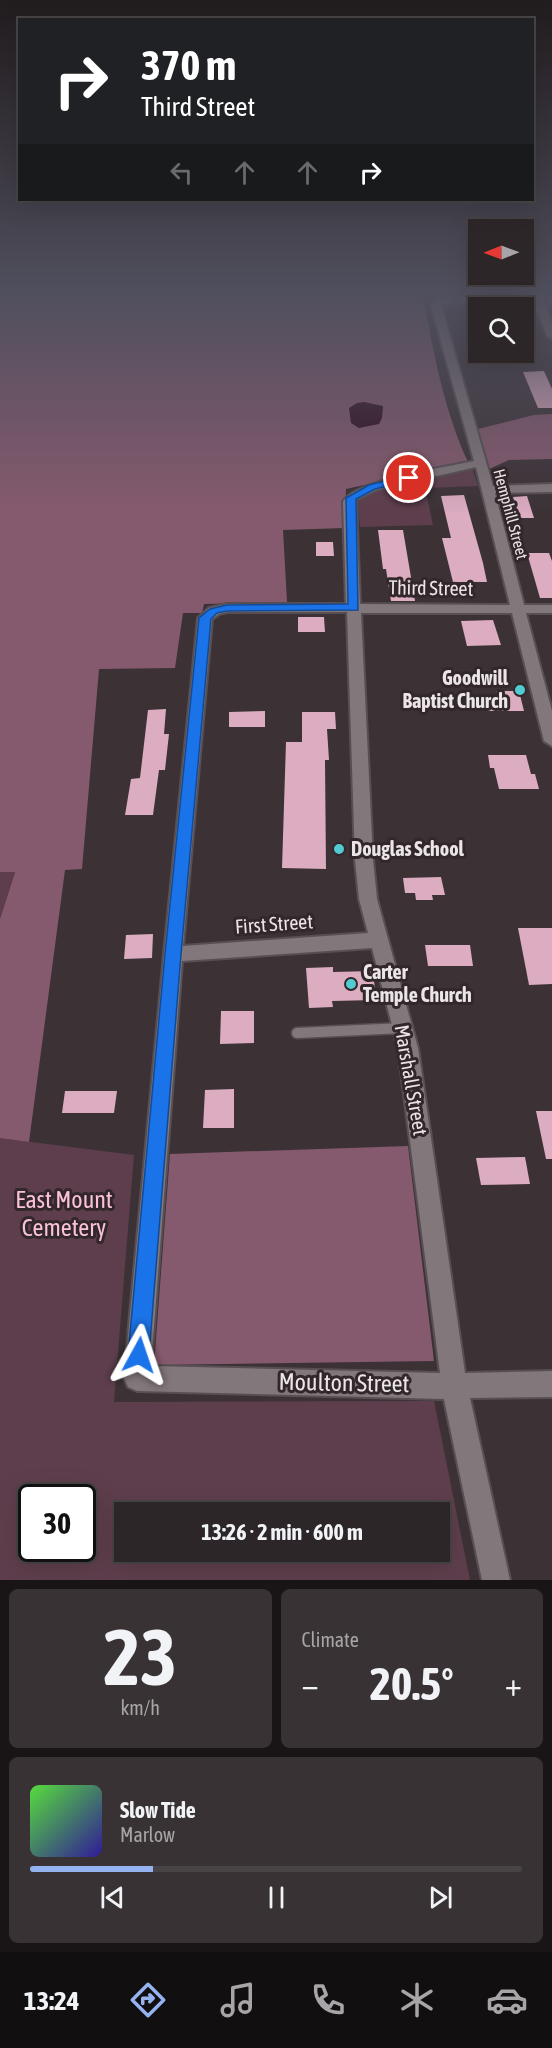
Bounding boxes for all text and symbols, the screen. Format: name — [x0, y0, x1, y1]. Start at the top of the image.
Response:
text: 370 m — [141, 41, 236, 89]
icon: right — [42, 42, 120, 120]
text: Third Street — [141, 91, 255, 122]
icon: left — [165, 156, 198, 189]
icon: ahead — [228, 156, 261, 189]
icon: ahead — [291, 156, 324, 189]
icon: right — [354, 156, 387, 189]
north arrow — [468, 219, 534, 285]
map controls — [468, 219, 534, 363]
button: search — [468, 297, 534, 363]
pin — [383, 452, 434, 503]
icon: arrive — [392, 461, 425, 494]
street label: Hemphill Street — [489, 467, 532, 562]
street label: Third Street — [388, 575, 474, 600]
place label: Goodwill Baptist Church — [402, 666, 509, 712]
marker: Goodwill Baptist Church — [513, 683, 527, 697]
place label: Douglas School — [351, 837, 465, 860]
marker: Douglas School — [332, 842, 346, 856]
street label: First Street — [234, 909, 314, 938]
place label: Carter Temple Church — [363, 960, 472, 1006]
marker: Carter Temple Church — [344, 977, 358, 991]
street label: Marshall Street — [390, 1023, 433, 1137]
park label: East Mount Cemetery — [15, 1186, 113, 1241]
position arrow — [107, 1323, 171, 1387]
street label: Moulton Street — [278, 1368, 410, 1397]
speed limit sign: 30 — [18, 1484, 96, 1562]
text: 13:26 · 2 min · 600 m — [201, 1519, 363, 1545]
text: 23 — [104, 1612, 177, 1702]
text: Climate — [302, 1628, 359, 1651]
text: 20.5° — [370, 1658, 454, 1710]
text: − — [302, 1665, 319, 1703]
text: + — [505, 1665, 522, 1703]
text: km/h — [120, 1696, 160, 1719]
text: Slow Tide — [120, 1797, 196, 1823]
text: Marlow — [120, 1823, 175, 1846]
icon: previous — [96, 1881, 129, 1914]
icon: pause — [260, 1881, 293, 1914]
icon: next — [424, 1881, 457, 1914]
icon: directions — [127, 1979, 169, 2021]
icon: music — [217, 1979, 259, 2021]
icon: phone — [307, 1979, 349, 2021]
icon: climate — [396, 1979, 438, 2021]
icon: car — [486, 1979, 528, 2021]
text: 13:24 — [24, 1985, 79, 2016]

